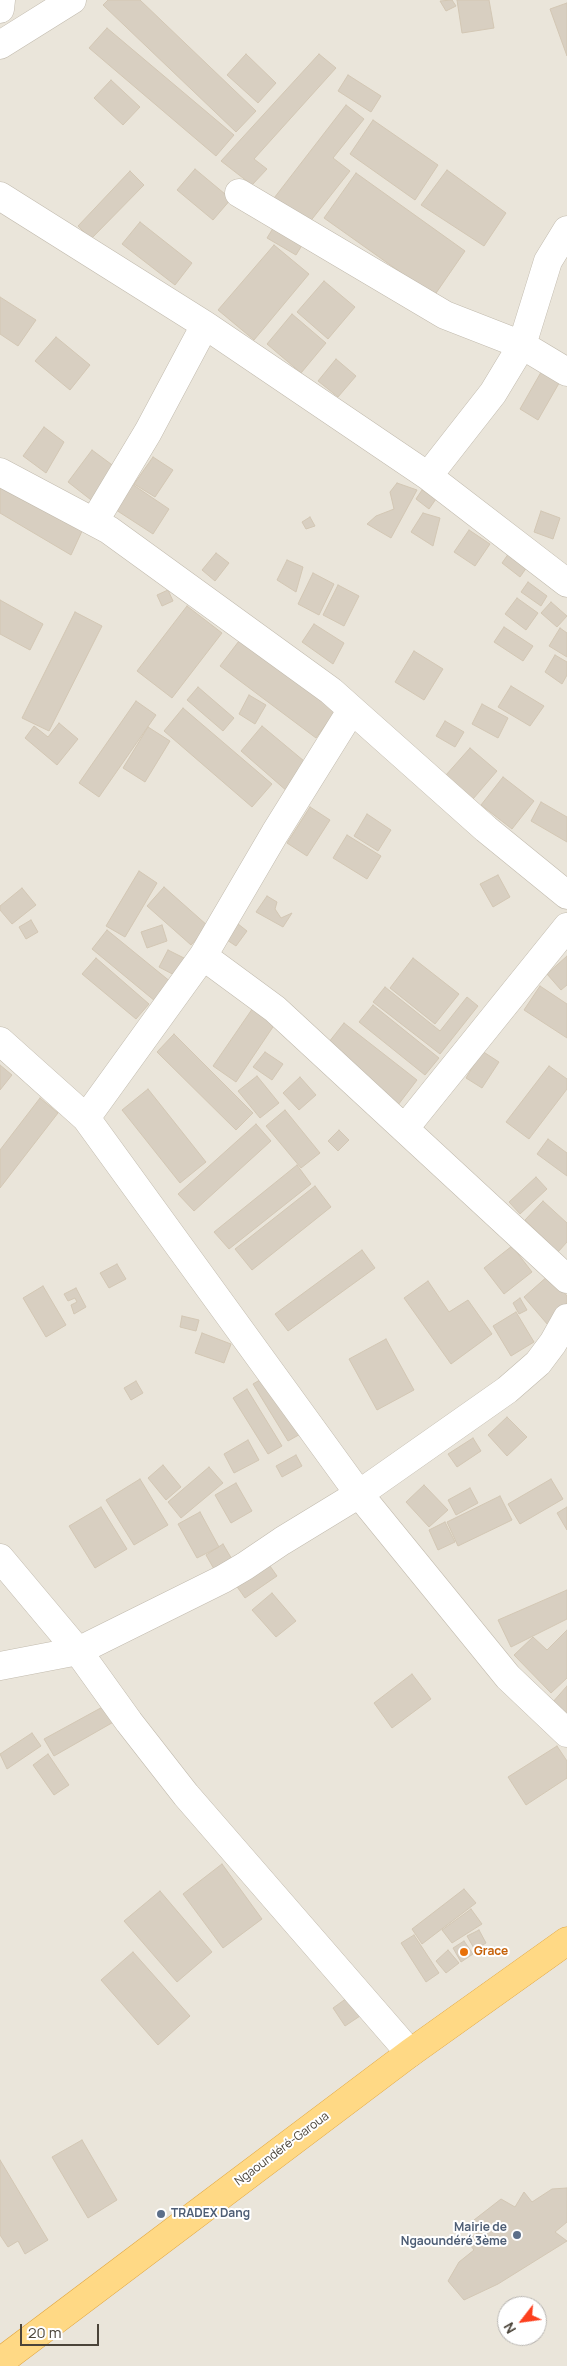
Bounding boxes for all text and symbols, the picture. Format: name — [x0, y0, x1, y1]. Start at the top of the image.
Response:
place label: Grace — [474, 1945, 508, 1959]
marker: Grace — [458, 1946, 470, 1958]
street label: Ngaoundéré-Garoua — [232, 2109, 332, 2189]
place label: TRADEX Dang — [171, 2207, 250, 2221]
marker: TRADEX Dang — [155, 2208, 167, 2220]
place label: Mairie de Ngaoundéré 3ème — [401, 2221, 507, 2249]
marker: Mairie de Ngaoundéré 3ème — [511, 2229, 523, 2241]
north arrow — [497, 2296, 547, 2346]
scale bar — [22, 2314, 101, 2346]
text: N — [499, 2319, 520, 2337]
text: 20 m — [28, 2322, 61, 2343]

